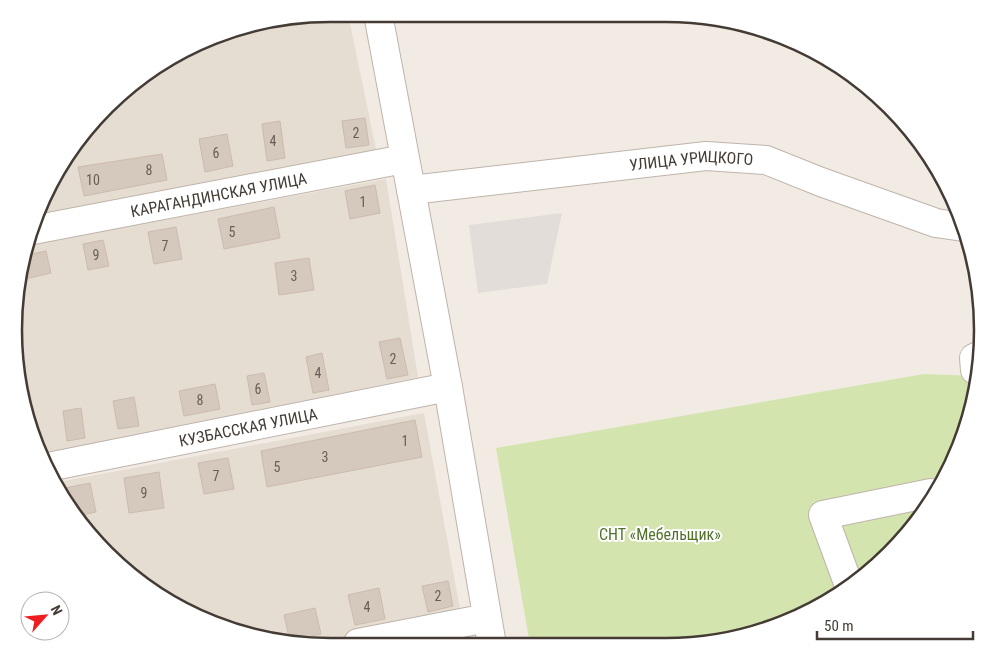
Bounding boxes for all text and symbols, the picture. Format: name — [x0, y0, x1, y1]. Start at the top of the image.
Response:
house number: 2 — [353, 125, 360, 141]
house number: 4 — [270, 133, 277, 149]
house number: 6 — [213, 145, 220, 161]
street label: УЛИЦА УРИЦКОГО — [628, 146, 754, 174]
house number: 8 — [146, 162, 153, 178]
street label: КАРАГАНДИНСКАЯ УЛИЦА — [129, 168, 308, 221]
house number: 10 — [86, 172, 100, 188]
house number: 1 — [360, 194, 366, 210]
house number: 5 — [229, 224, 236, 240]
house number: 7 — [162, 238, 169, 254]
house number: 9 — [93, 247, 99, 263]
house number: 3 — [291, 268, 297, 284]
house number: 2 — [390, 351, 397, 367]
house number: 4 — [315, 365, 322, 381]
house number: 6 — [255, 381, 262, 397]
house number: 8 — [197, 392, 204, 408]
street label: КУЗБАССКАЯ УЛИЦА — [177, 404, 319, 450]
house number: 1 — [402, 433, 408, 449]
house number: 3 — [322, 449, 328, 465]
house number: 5 — [274, 459, 281, 475]
house number: 7 — [213, 468, 220, 484]
house number: 9 — [141, 485, 147, 501]
park label: СНТ «Мебельщик» — [599, 525, 721, 544]
house number: 2 — [435, 588, 442, 604]
north arrow — [20, 591, 70, 641]
house number: 4 — [364, 599, 371, 615]
text: N — [48, 603, 66, 618]
scale bar — [817, 608, 973, 640]
text: 50 m — [824, 617, 854, 635]

